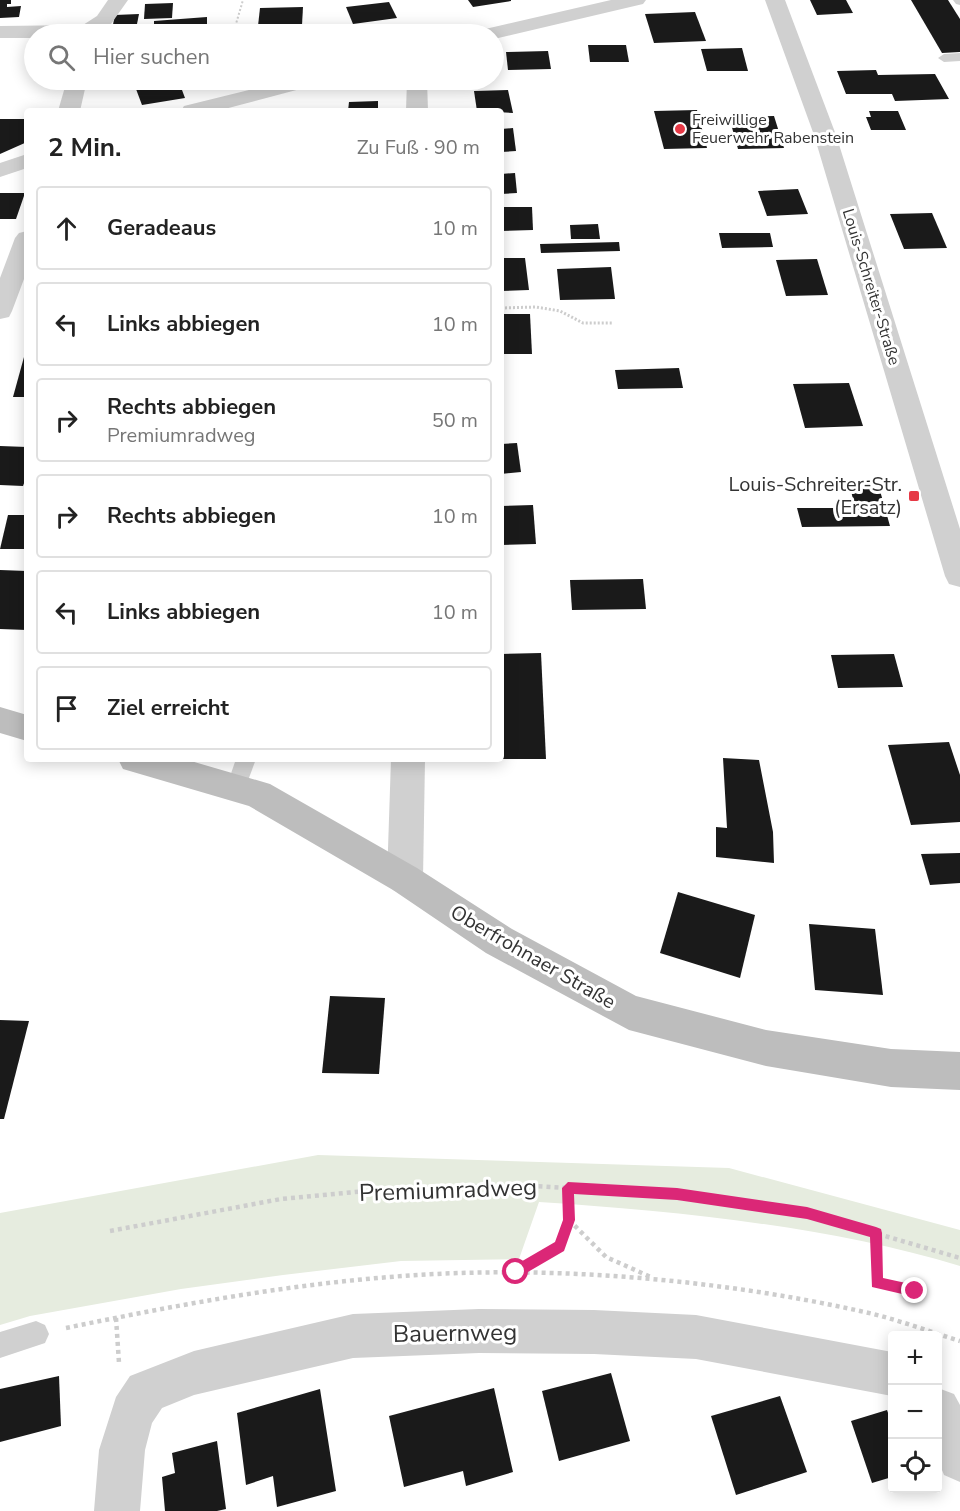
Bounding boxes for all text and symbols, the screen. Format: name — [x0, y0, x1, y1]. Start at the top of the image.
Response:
search box — [24, 24, 504, 90]
icon: search — [45, 41, 78, 74]
text: Hier suchen — [93, 42, 210, 72]
place label: Freiwillige Feuerwehr Rabenstein — [692, 109, 854, 149]
marker: Freiwillige Feuerwehr Rabenstein — [673, 122, 687, 136]
text: 2 Min. — [48, 130, 121, 165]
text: Zu Fuß · 90 m — [357, 134, 480, 161]
street label: Louis-Schreiter-Straße — [837, 206, 905, 368]
icon: ahead — [50, 212, 83, 245]
text: Geradeaus — [107, 213, 216, 243]
text: 10 m — [432, 215, 478, 242]
icon: left — [50, 308, 83, 341]
text: Links abbiegen — [107, 309, 260, 339]
text: 10 m — [432, 311, 478, 338]
text: Rechts abbiegen — [107, 392, 276, 422]
icon: right — [50, 404, 83, 437]
text: 50 m — [432, 407, 478, 434]
text: Premiumradweg — [107, 422, 256, 449]
place label: Louis-Schreiter-Str. (Ersatz) — [728, 471, 902, 521]
marker: Louis-Schreiter-Str. (Ersatz) — [907, 489, 921, 503]
icon: right — [50, 500, 83, 533]
text: Rechts abbiegen — [107, 501, 276, 531]
text: 10 m — [432, 503, 478, 530]
icon: left — [50, 596, 83, 629]
text: Links abbiegen — [107, 597, 260, 627]
text: 10 m — [432, 599, 478, 626]
icon: arrive — [50, 692, 83, 725]
text: Ziel erreicht — [107, 693, 229, 723]
street label: Oberfrohnaer Straße — [446, 899, 620, 1015]
street label: Premiumradweg — [358, 1171, 538, 1209]
route start — [502, 1258, 528, 1284]
route end — [901, 1277, 927, 1303]
street label: Bauernweg — [393, 1316, 517, 1350]
map controls — [888, 1331, 942, 1493]
button: + — [888, 1331, 942, 1385]
button: − — [888, 1385, 942, 1439]
button: locate — [888, 1439, 942, 1493]

